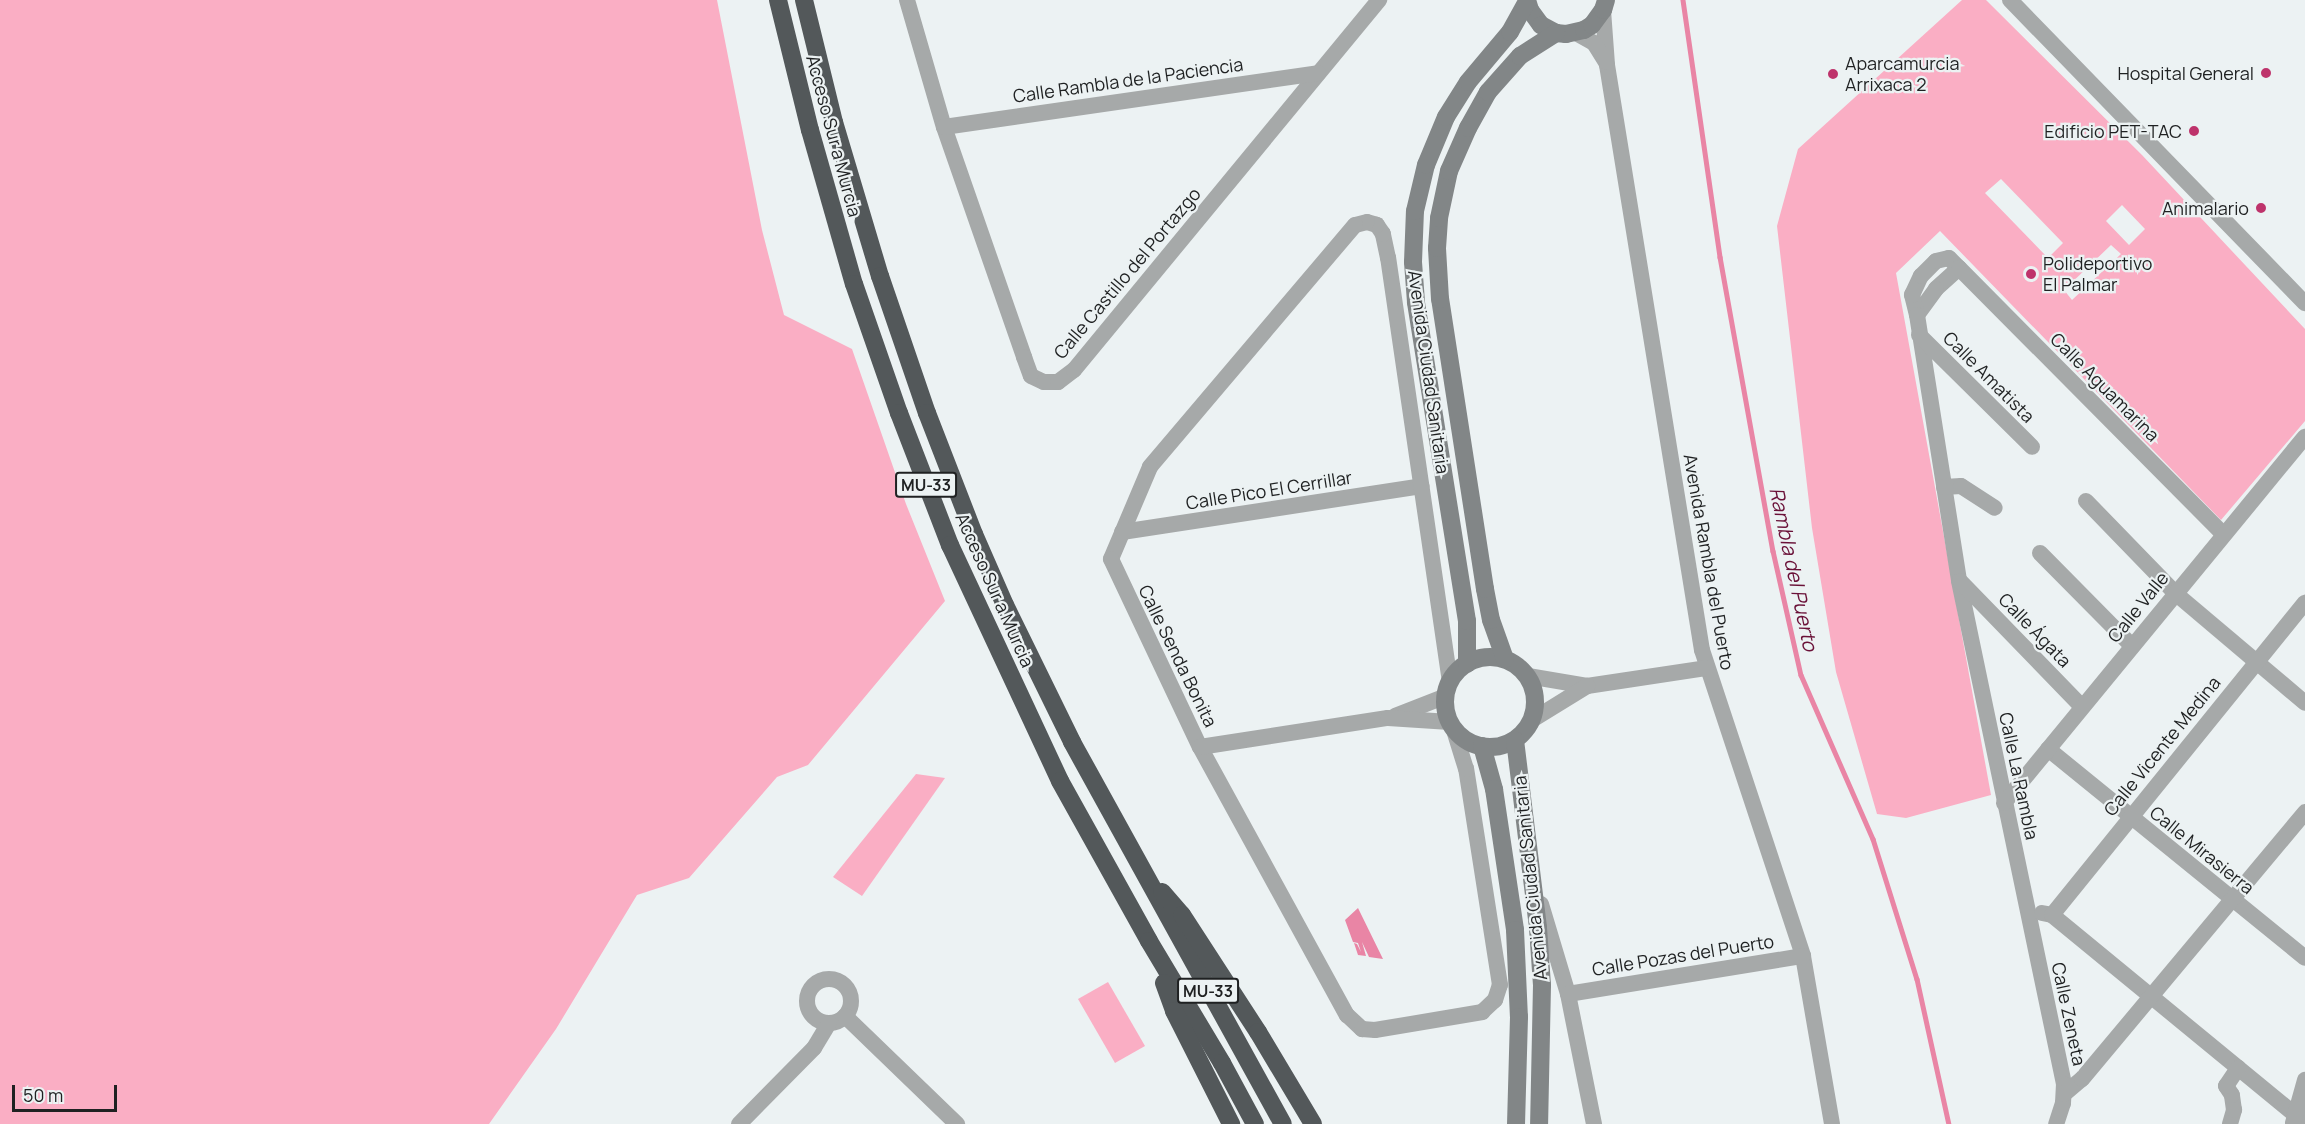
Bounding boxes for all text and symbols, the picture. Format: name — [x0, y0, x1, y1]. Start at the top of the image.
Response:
street label: Acceso Sur a Murcia — [802, 53, 866, 219]
street label: Calle Rambla de la Paciencia — [1012, 53, 1244, 107]
place label: Aparcamurcia Arrixaca 2 — [1845, 53, 1959, 96]
place label: Hospital General — [2117, 62, 2254, 84]
marker: Hospital General — [2259, 66, 2273, 80]
marker: Aparcamurcia Arrixaca 2 — [1826, 67, 1840, 81]
place label: Edificio PET-TAC — [2044, 120, 2182, 142]
marker: Edificio PET-TAC — [2187, 124, 2201, 138]
street label: Calle Castillo del Portazgo — [1049, 183, 1205, 363]
place label: Animalario — [2162, 197, 2249, 219]
marker: Animalario — [2254, 201, 2268, 215]
place label: Polideportivo El Palmar — [2043, 253, 2152, 296]
marker: Polideportivo El Palmar — [2024, 267, 2038, 281]
street label: Avenida Ciudad Sanitaria — [1404, 269, 1454, 475]
street label: Calle Amatista — [1939, 327, 2039, 427]
street label: Calle Aguamarina — [2046, 328, 2164, 446]
street label: Avenida Rambla del Puerto — [1679, 452, 1739, 672]
street label: Calle Pico El Cerrillar — [1184, 466, 1354, 514]
road number: MU-33 — [894, 472, 958, 498]
water label: Rambla del Puerto — [1765, 485, 1823, 653]
street label: Acceso Sur a Murcia — [951, 510, 1039, 670]
street label: Calle Valle — [2103, 567, 2173, 647]
street label: Calle Senda Bonita — [1134, 581, 1222, 731]
street label: Calle Ágata — [1994, 588, 2076, 672]
street label: Calle Vicente Medina — [2099, 672, 2225, 820]
street label: Calle La Rambla — [1995, 710, 2043, 842]
street label: Avenida Ciudad Sanitaria — [1509, 775, 1551, 981]
street label: Calle Mirasierra — [2146, 801, 2258, 899]
street label: Calle Pozas del Puerto — [1591, 930, 1775, 980]
street label: Calle Zeneta — [2048, 960, 2090, 1068]
road number: MU-33 — [1176, 978, 1240, 1004]
scale bar — [15, 1073, 120, 1111]
text: 50 m — [23, 1083, 63, 1107]

